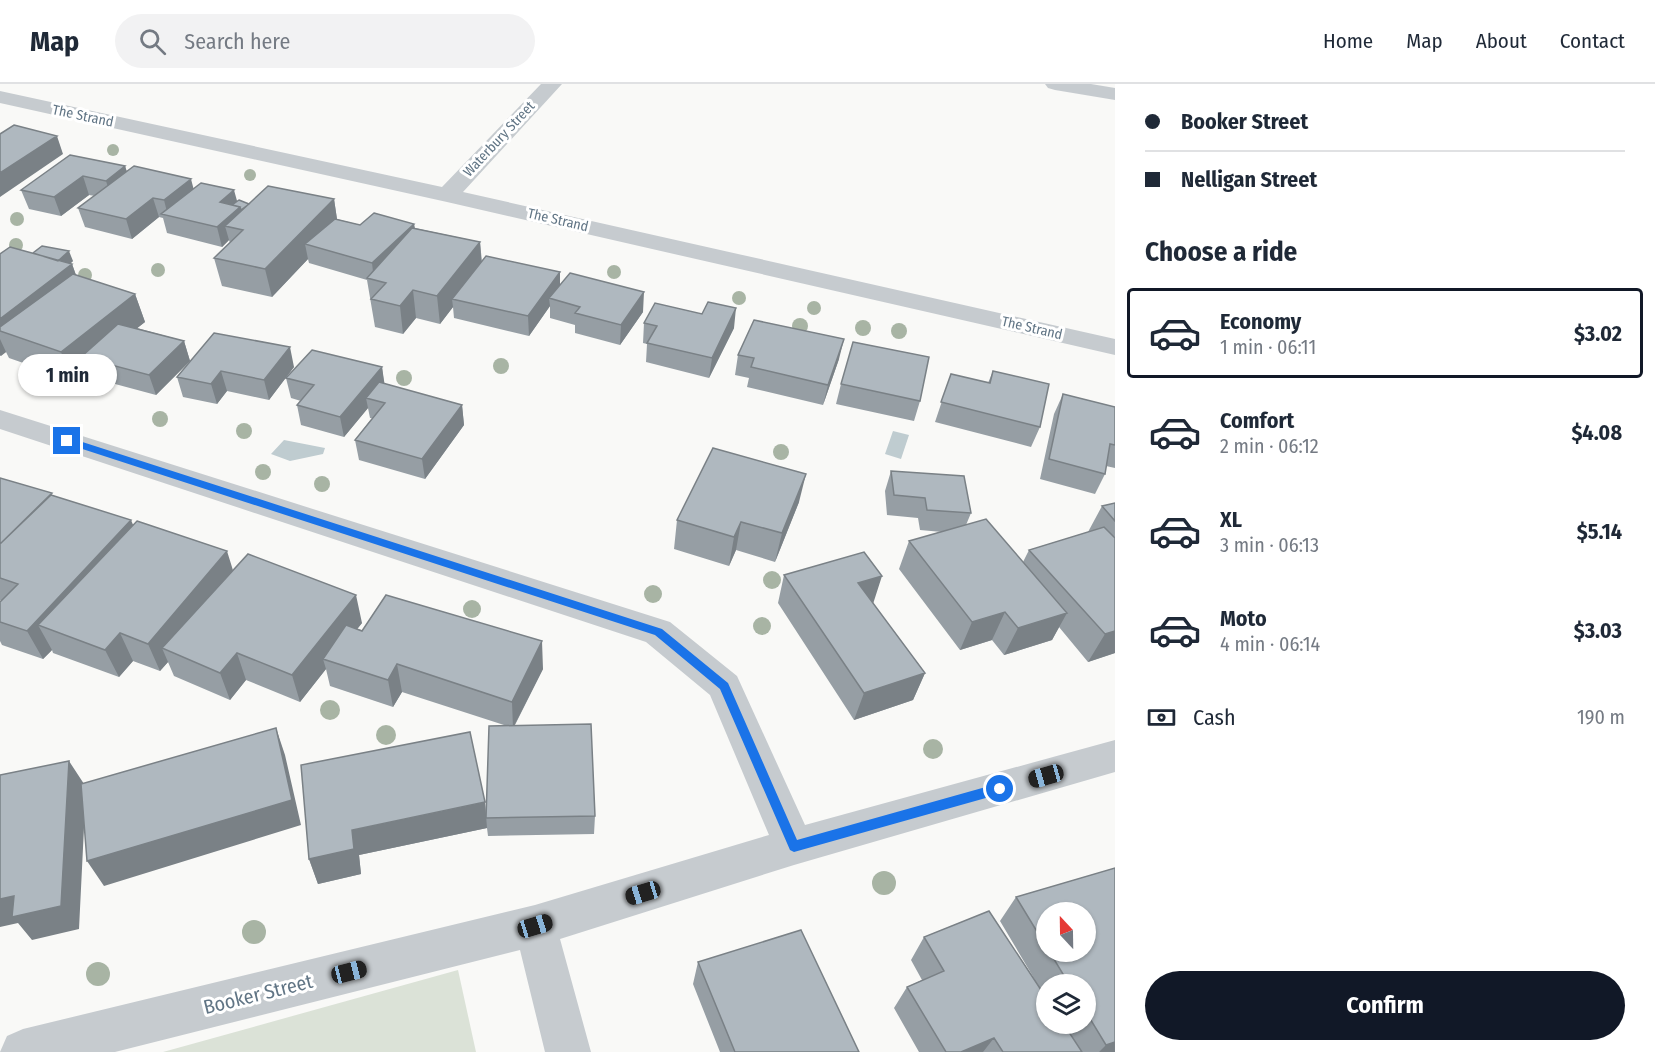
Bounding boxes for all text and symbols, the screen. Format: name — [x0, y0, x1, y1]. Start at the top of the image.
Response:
search box — [115, 14, 535, 68]
text: Map — [30, 25, 79, 58]
icon: search — [136, 25, 169, 58]
text: Search here — [184, 28, 290, 55]
text: Home — [1323, 28, 1373, 54]
text: Map — [1406, 28, 1443, 54]
text: About — [1476, 28, 1527, 54]
text: Contact — [1560, 28, 1625, 54]
street label: Waterbury Street — [460, 98, 538, 180]
street label: The Strand — [51, 101, 115, 131]
text: Booker Street — [1181, 108, 1308, 135]
text: Nelligan Street — [1181, 166, 1317, 193]
street label: The Strand — [526, 205, 590, 235]
text: Choose a ride — [1145, 236, 1297, 268]
icon: car — [1148, 306, 1202, 360]
text: Economy — [1220, 308, 1301, 335]
street label: The Strand — [1000, 313, 1064, 343]
text: $3.02 — [1574, 320, 1622, 347]
text: 1 min · 06:11 — [1220, 335, 1316, 359]
callout: 1 min — [17, 354, 116, 396]
text: 1 min — [46, 363, 89, 387]
icon: car — [1148, 405, 1202, 459]
text: Comfort — [1220, 407, 1294, 434]
text: $4.08 — [1571, 419, 1622, 446]
route end — [53, 427, 80, 454]
text: 2 min · 06:12 — [1220, 434, 1319, 458]
icon: car — [1148, 504, 1202, 558]
text: XL — [1220, 506, 1242, 533]
text: $5.14 — [1577, 518, 1622, 545]
text: 3 min · 06:13 — [1220, 533, 1319, 557]
icon: car — [1148, 603, 1202, 657]
text: Moto — [1220, 605, 1267, 632]
text: $3.03 — [1574, 617, 1622, 644]
text: 4 min · 06:14 — [1220, 632, 1320, 656]
icon: cash — [1145, 701, 1178, 734]
text: Cash — [1193, 704, 1236, 731]
text: 190 m — [1577, 705, 1625, 729]
car — [1026, 762, 1066, 790]
route start — [986, 775, 1013, 802]
car — [623, 879, 663, 907]
north arrow — [1036, 902, 1096, 962]
map controls — [1036, 902, 1096, 1034]
car — [515, 912, 555, 940]
car — [329, 959, 369, 985]
street label: Booker Street — [201, 969, 316, 1019]
button: Confirm — [1145, 971, 1625, 1040]
button: layers — [1036, 974, 1096, 1034]

